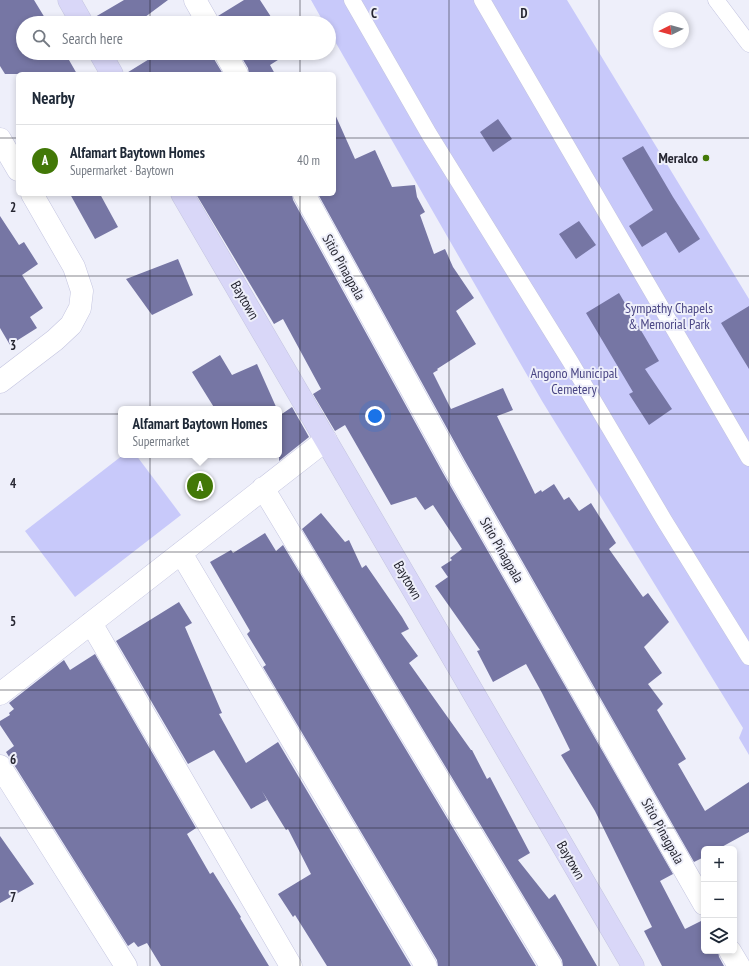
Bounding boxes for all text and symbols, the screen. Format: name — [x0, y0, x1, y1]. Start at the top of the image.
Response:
text: C — [371, 5, 377, 22]
text: D — [521, 5, 528, 22]
north arrow — [653, 12, 689, 48]
search box — [16, 16, 336, 60]
icon: search — [30, 27, 52, 49]
text: Search here — [62, 29, 123, 48]
text: Nearby — [32, 87, 75, 109]
text: Alfamart Baytown Homes — [70, 143, 205, 162]
place label: Meralco — [658, 149, 698, 167]
text: A — [42, 152, 48, 169]
text: 40 m — [297, 152, 320, 169]
marker: Meralco — [701, 153, 711, 163]
text: Supermarket · Baytown — [70, 162, 174, 179]
text: 2 — [10, 199, 16, 216]
street label: Sitio Pinagpala — [319, 231, 369, 303]
street label: Baytown — [227, 278, 263, 322]
park label: Sympathy Chapels & Memorial Park — [625, 299, 713, 333]
text: 3 — [10, 337, 16, 354]
park label: Angono Municipal Cemetery — [530, 364, 618, 398]
popup — [118, 406, 282, 458]
your location — [365, 406, 385, 426]
text: Alfamart Baytown Homes — [132, 414, 268, 433]
text: Supermarket — [132, 433, 189, 450]
pin: A — [187, 471, 213, 501]
text: 4 — [10, 475, 17, 492]
street label: Sitio Pinagpala — [476, 514, 528, 586]
street label: Baytown — [390, 558, 426, 602]
text: 5 — [10, 613, 16, 630]
text: 6 — [10, 751, 16, 768]
street label: Sitio Pinagpala — [638, 795, 688, 867]
street label: Baytown — [553, 838, 589, 882]
map controls — [701, 846, 737, 954]
button: + — [701, 846, 737, 882]
button: − — [701, 882, 737, 918]
text: 7 — [10, 889, 16, 906]
button: layers — [701, 918, 737, 954]

